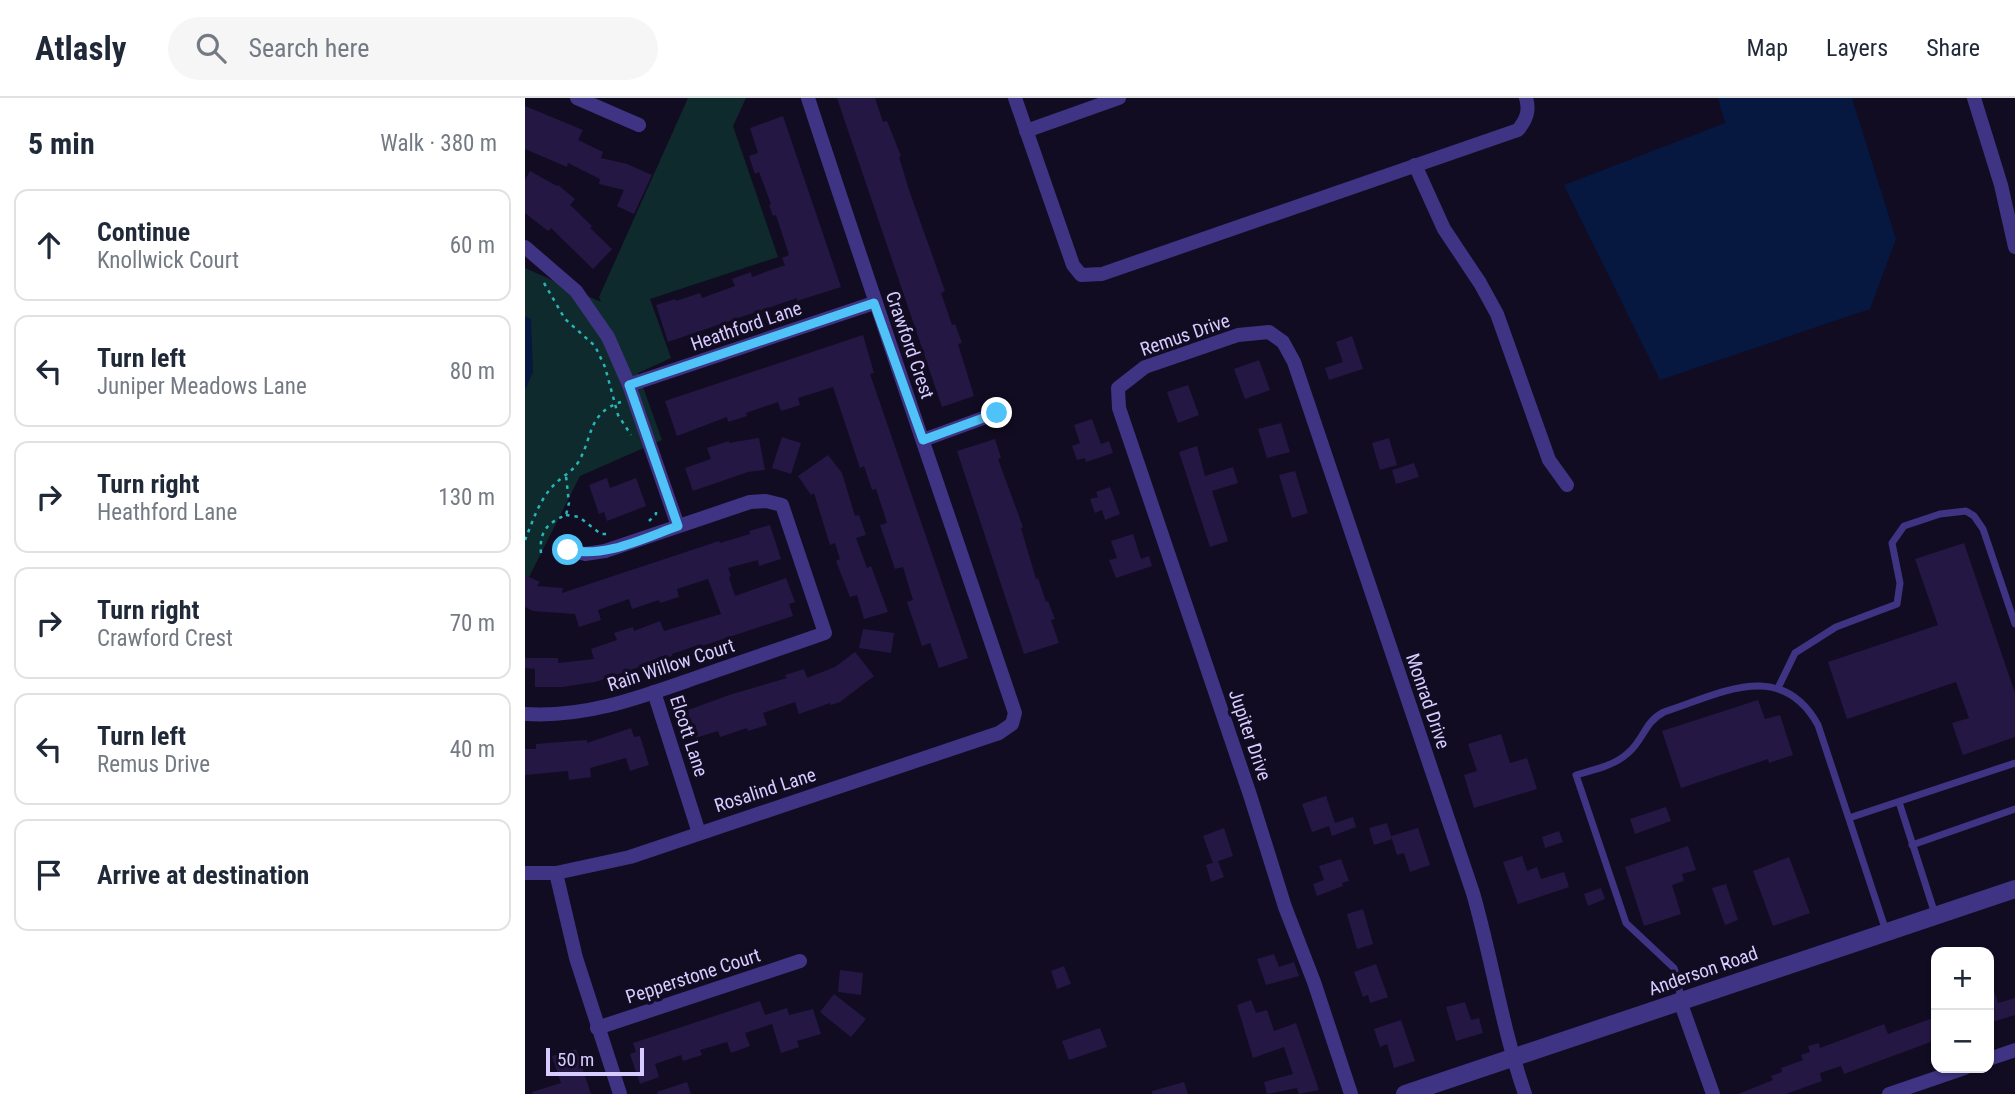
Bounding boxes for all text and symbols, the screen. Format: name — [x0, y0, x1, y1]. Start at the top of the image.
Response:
search box — [168, 17, 658, 80]
text: Atlasly — [35, 29, 126, 68]
icon: search — [192, 29, 230, 67]
text: Search here — [248, 33, 369, 63]
text: Map — [1747, 34, 1788, 62]
text: Layers — [1826, 34, 1888, 62]
text: Share — [1926, 34, 1980, 62]
text: 5 min — [28, 126, 95, 161]
text: Walk · 380 m — [380, 130, 497, 157]
text: Continue — [97, 217, 190, 247]
icon: ahead — [30, 226, 68, 264]
text: 60 m — [450, 232, 495, 259]
text: Knollwick Court — [97, 247, 239, 274]
street label: Crawford Crest — [881, 288, 939, 402]
street label: Heathford Lane — [688, 296, 805, 356]
street label: Remus Drive — [1137, 309, 1233, 361]
text: Turn left — [97, 343, 186, 373]
icon: left — [30, 352, 68, 390]
text: 80 m — [450, 358, 495, 385]
text: Juniper Meadows Lane — [97, 373, 307, 400]
route end — [981, 397, 1012, 428]
text: Turn right — [97, 469, 199, 499]
icon: right — [30, 478, 68, 516]
text: 130 m — [438, 484, 495, 511]
text: Heathford Lane — [97, 499, 237, 526]
route start — [552, 534, 583, 565]
text: Turn right — [97, 595, 199, 625]
icon: right — [30, 604, 68, 642]
text: 70 m — [450, 610, 495, 637]
text: Crawford Crest — [97, 625, 233, 652]
street label: Rain Willow Court — [605, 634, 737, 696]
street label: Monrad Drive — [1401, 650, 1455, 752]
street label: Jupiter Drive — [1224, 686, 1276, 784]
street label: Elcott Lane — [665, 693, 713, 780]
text: Turn left — [97, 721, 186, 751]
icon: left — [30, 730, 68, 768]
text: 40 m — [450, 736, 495, 763]
text: Remus Drive — [97, 751, 210, 778]
street label: Rosalind Lane — [711, 763, 819, 817]
icon: arrive — [30, 856, 68, 894]
text: Arrive at destination — [97, 860, 309, 890]
street label: Anderson Road — [1645, 942, 1761, 1000]
street label: Pepperstone Court — [623, 943, 763, 1009]
map controls — [1931, 947, 1994, 1073]
button: + — [1931, 947, 1994, 1010]
button: − — [1931, 1010, 1994, 1073]
scale bar — [546, 1045, 644, 1077]
text: 50 m — [557, 1048, 594, 1071]

